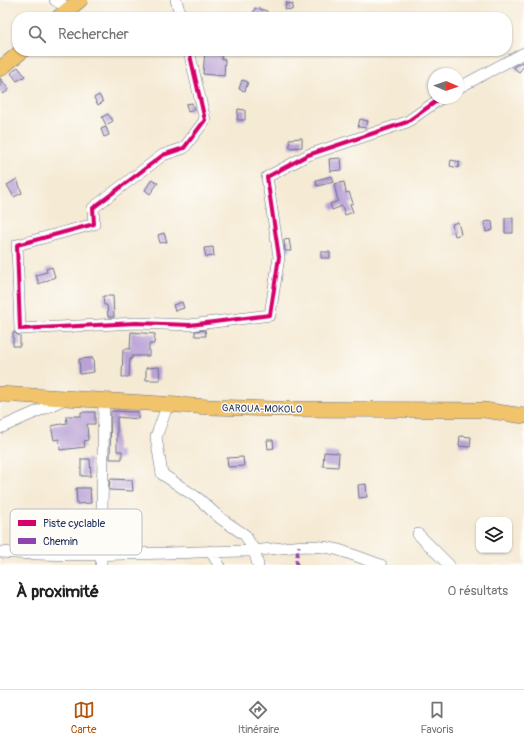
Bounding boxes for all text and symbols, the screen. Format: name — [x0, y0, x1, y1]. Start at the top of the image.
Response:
search box — [12, 12, 512, 56]
icon: search — [26, 23, 48, 45]
text: Rechercher — [58, 25, 129, 44]
north arrow — [428, 68, 464, 104]
street label: GAROUA-MOKOLO — [222, 402, 302, 416]
legend — [10, 509, 142, 555]
text: Piste cyclable — [43, 517, 106, 530]
map controls — [476, 517, 512, 553]
button: layers — [476, 517, 512, 553]
text: Chemin — [43, 535, 78, 548]
text: À proximité — [16, 581, 99, 602]
text: 0 résultats — [448, 583, 508, 599]
tab: Carte — [71, 699, 96, 736]
tab: Itinéraire — [238, 699, 279, 736]
tab: Favoris — [421, 699, 453, 736]

